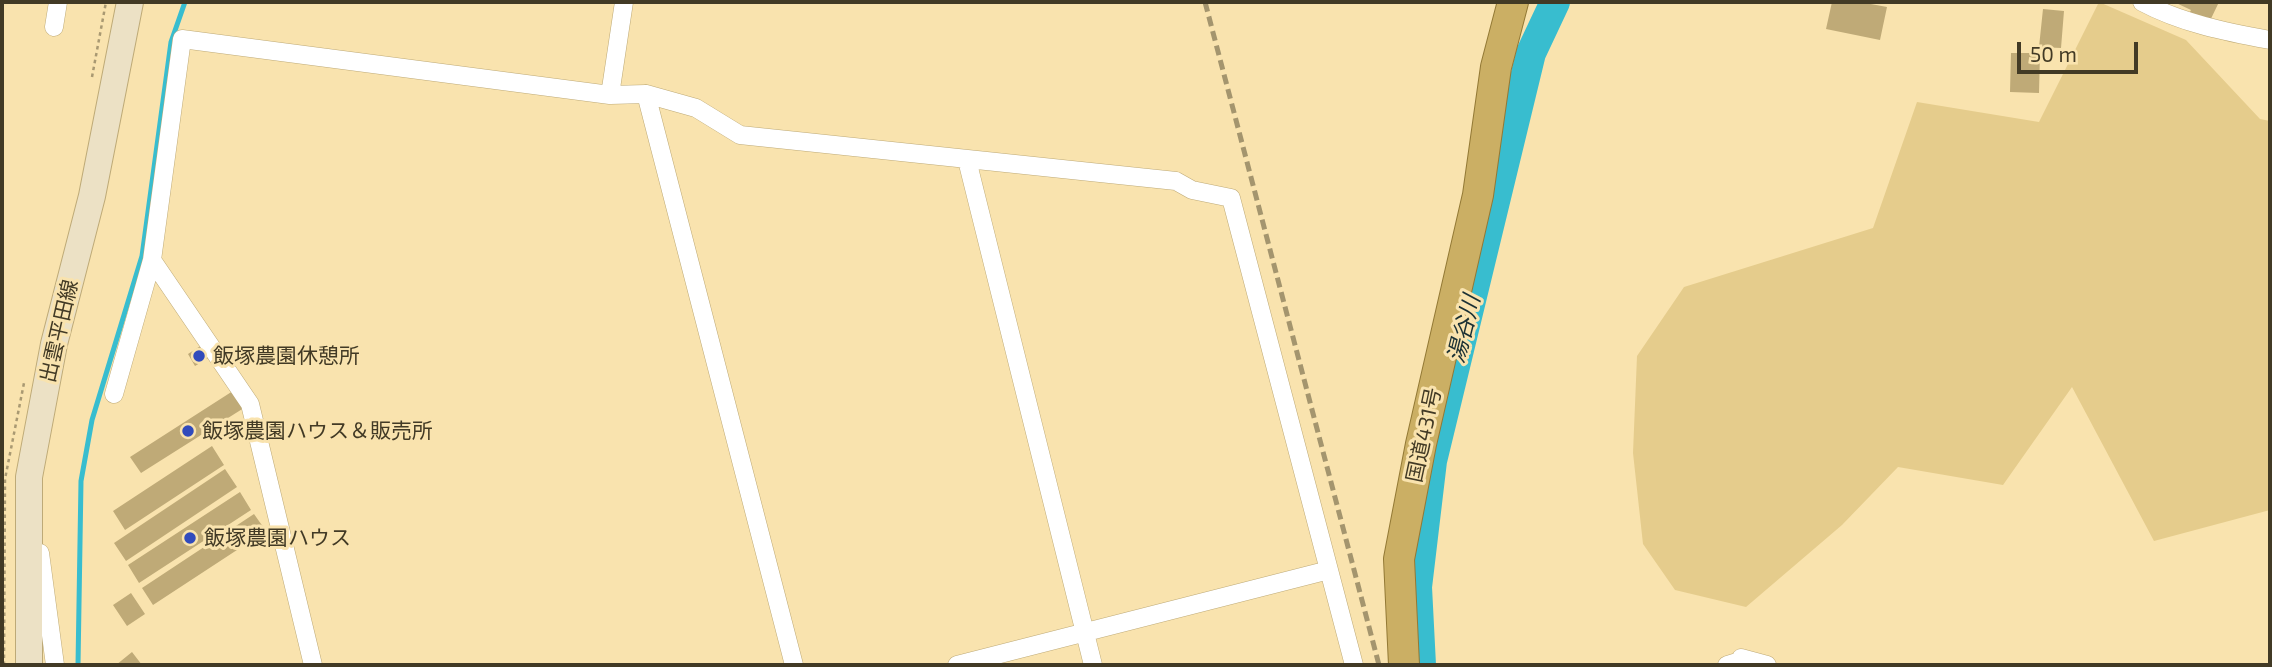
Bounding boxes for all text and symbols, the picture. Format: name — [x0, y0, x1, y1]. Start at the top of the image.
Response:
scale bar — [2020, 28, 2141, 72]
text: 50 m — [2030, 41, 2077, 66]
street label: 出雲平田線 — [35, 277, 83, 385]
water label: 湯谷川 — [1442, 292, 1486, 366]
place label: 飯塚農園休憩所 — [213, 343, 360, 369]
marker: 飯塚農園休憩所 — [191, 348, 207, 364]
street label: 国道431号 — [1402, 385, 1446, 485]
place label: 飯塚農園ハウス＆販売所 — [202, 418, 433, 444]
marker: 飯塚農園ハウス＆販売所 — [180, 423, 196, 439]
place label: 飯塚農園ハウス — [204, 525, 351, 551]
marker: 飯塚農園ハウス — [182, 530, 198, 546]

